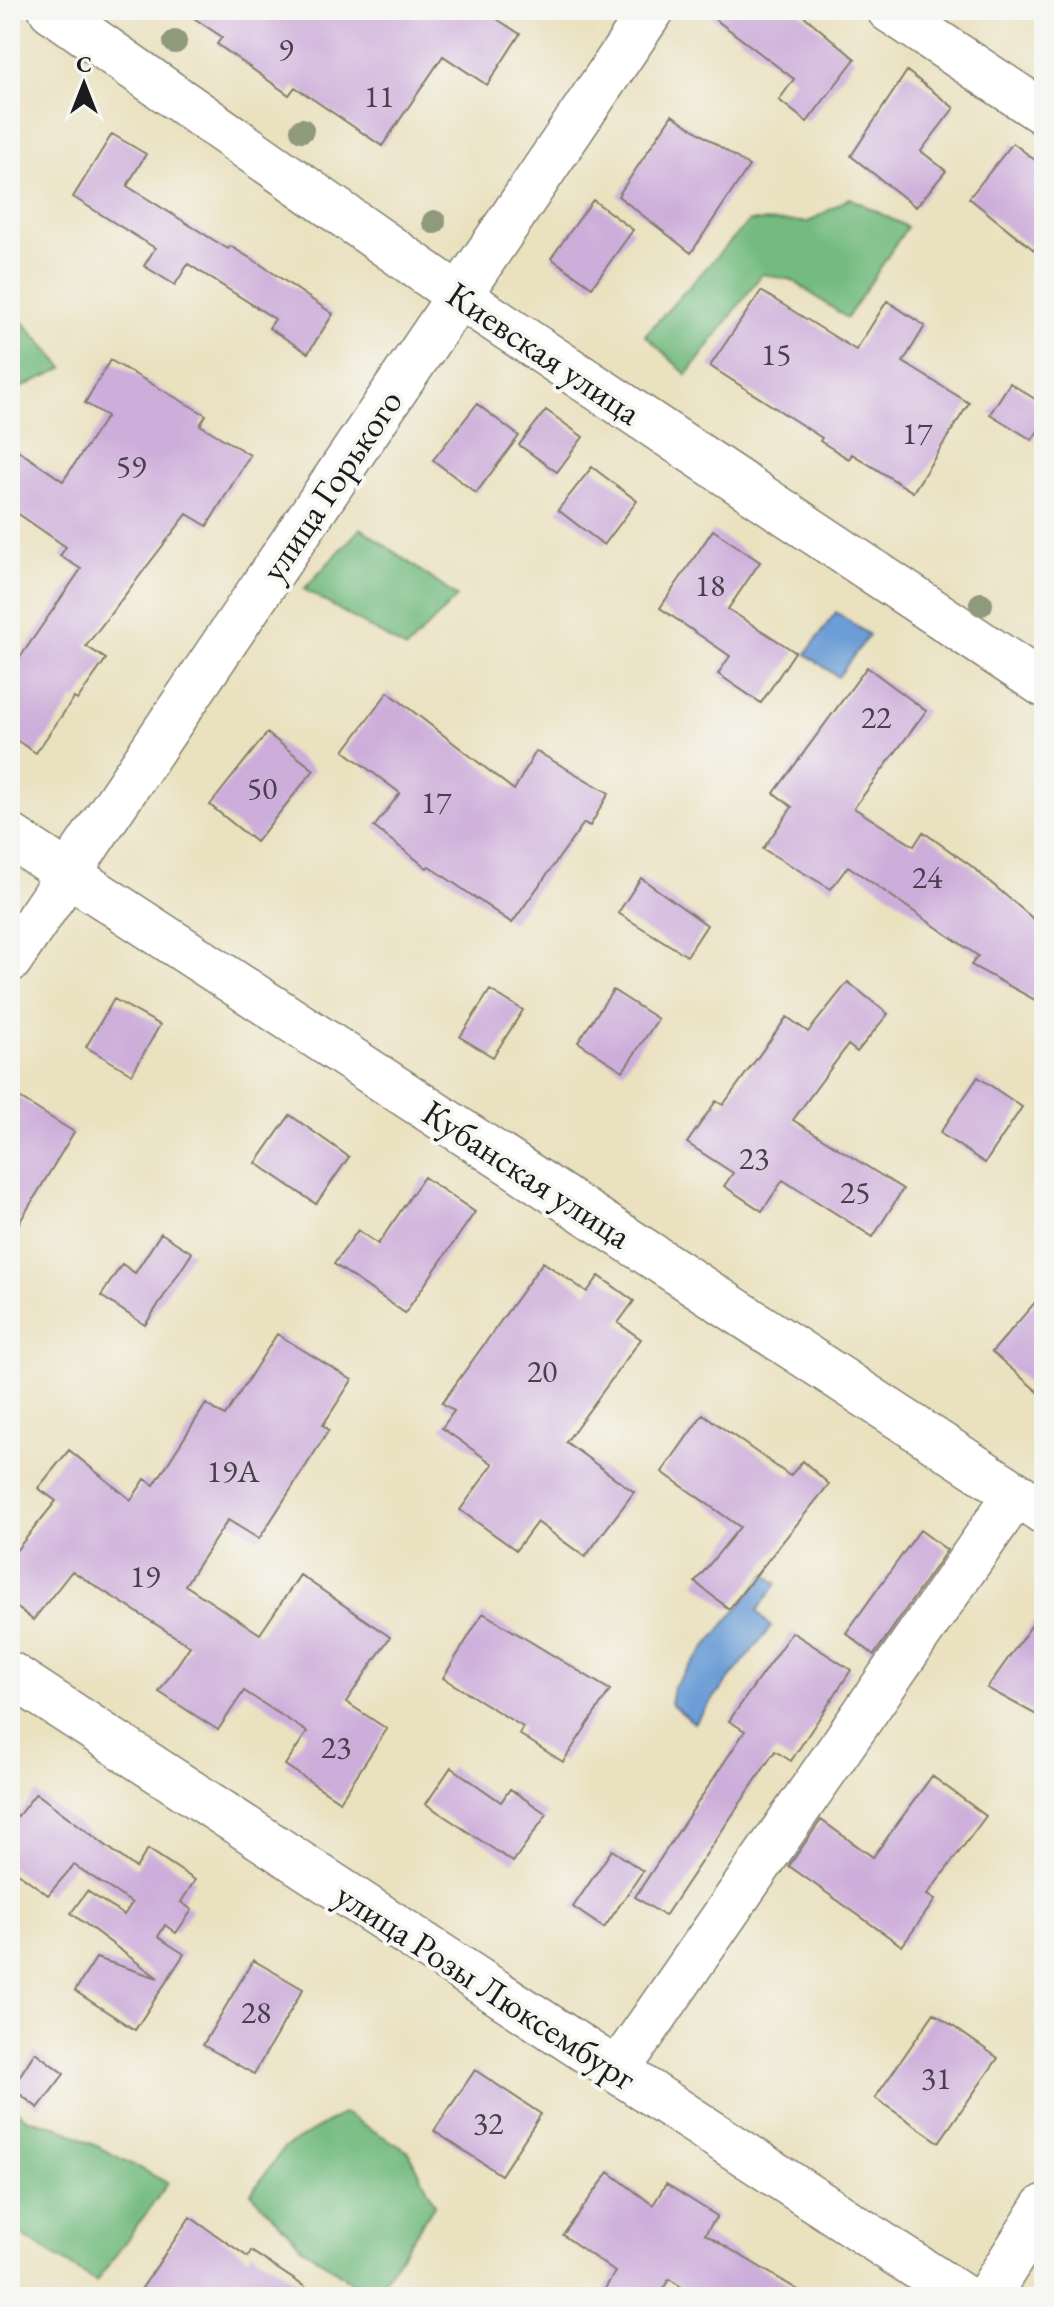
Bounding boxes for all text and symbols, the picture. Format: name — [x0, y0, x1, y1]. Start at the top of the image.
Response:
house number: 9 — [278, 28, 294, 70]
north arrow — [44, 44, 124, 124]
text: С — [76, 50, 92, 79]
house number: 11 — [364, 75, 394, 117]
street label: Киевская улица — [438, 271, 651, 436]
house number: 15 — [761, 333, 791, 375]
street label: улица Горького — [249, 380, 413, 590]
house number: 17 — [902, 412, 933, 454]
house number: 59 — [116, 445, 146, 487]
house number: 18 — [695, 564, 725, 606]
house number: 22 — [861, 696, 892, 738]
house number: 50 — [247, 767, 277, 809]
house number: 17 — [421, 781, 452, 823]
house number: 24 — [912, 856, 943, 898]
street label: Кубанская улица — [414, 1089, 641, 1259]
house number: 23 — [739, 1137, 769, 1179]
house number: 25 — [840, 1171, 870, 1213]
house number: 20 — [527, 1350, 557, 1392]
house number: 19А — [207, 1450, 260, 1492]
house number: 19 — [130, 1555, 160, 1597]
house number: 23 — [321, 1726, 351, 1768]
street label: улица Розы Люксембург — [327, 1871, 645, 2101]
house number: 28 — [241, 1991, 271, 2033]
house number: 31 — [921, 2057, 951, 2099]
house number: 32 — [473, 2102, 504, 2144]

